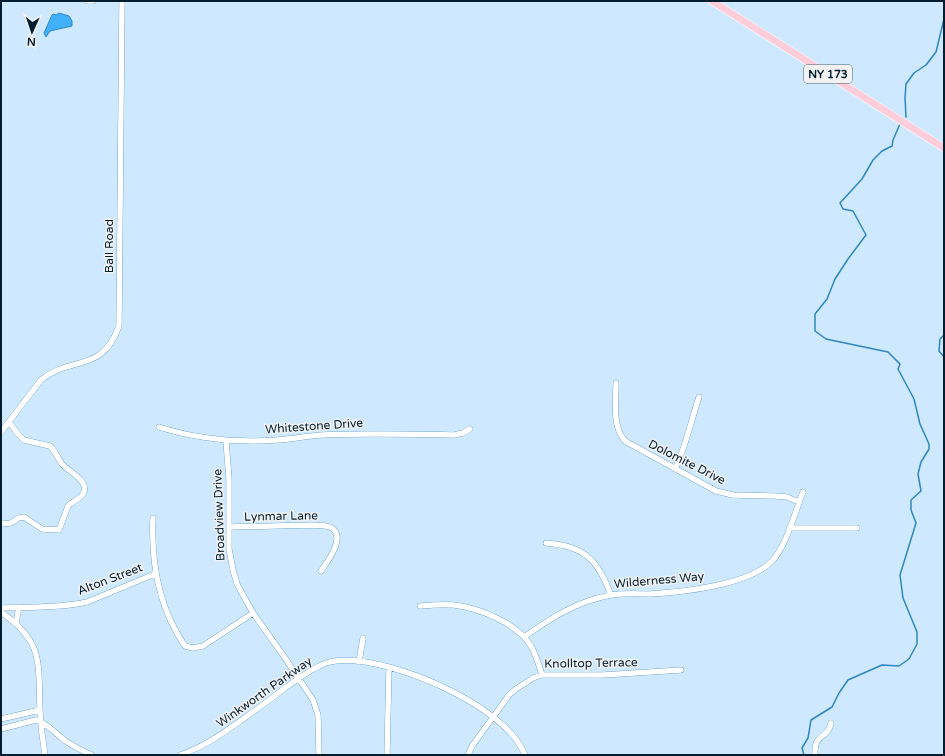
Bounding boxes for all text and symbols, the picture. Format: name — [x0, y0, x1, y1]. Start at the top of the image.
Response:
north arrow — [12, 12, 52, 52]
text: N — [27, 35, 36, 48]
road number: NY 173 — [804, 65, 852, 83]
street label: Ball Road — [102, 219, 116, 273]
street label: Whitestone Drive — [265, 416, 364, 436]
street label: Dolomite Drive — [646, 437, 728, 487]
street label: Broadview Drive — [210, 468, 228, 561]
street label: Lynmar Lane — [244, 508, 318, 524]
street label: Alton Street — [76, 560, 145, 598]
street label: Wilderness Way — [613, 569, 705, 591]
street label: Winkworth Parkway — [214, 653, 315, 730]
street label: Knolltop Terrace — [544, 655, 638, 671]

